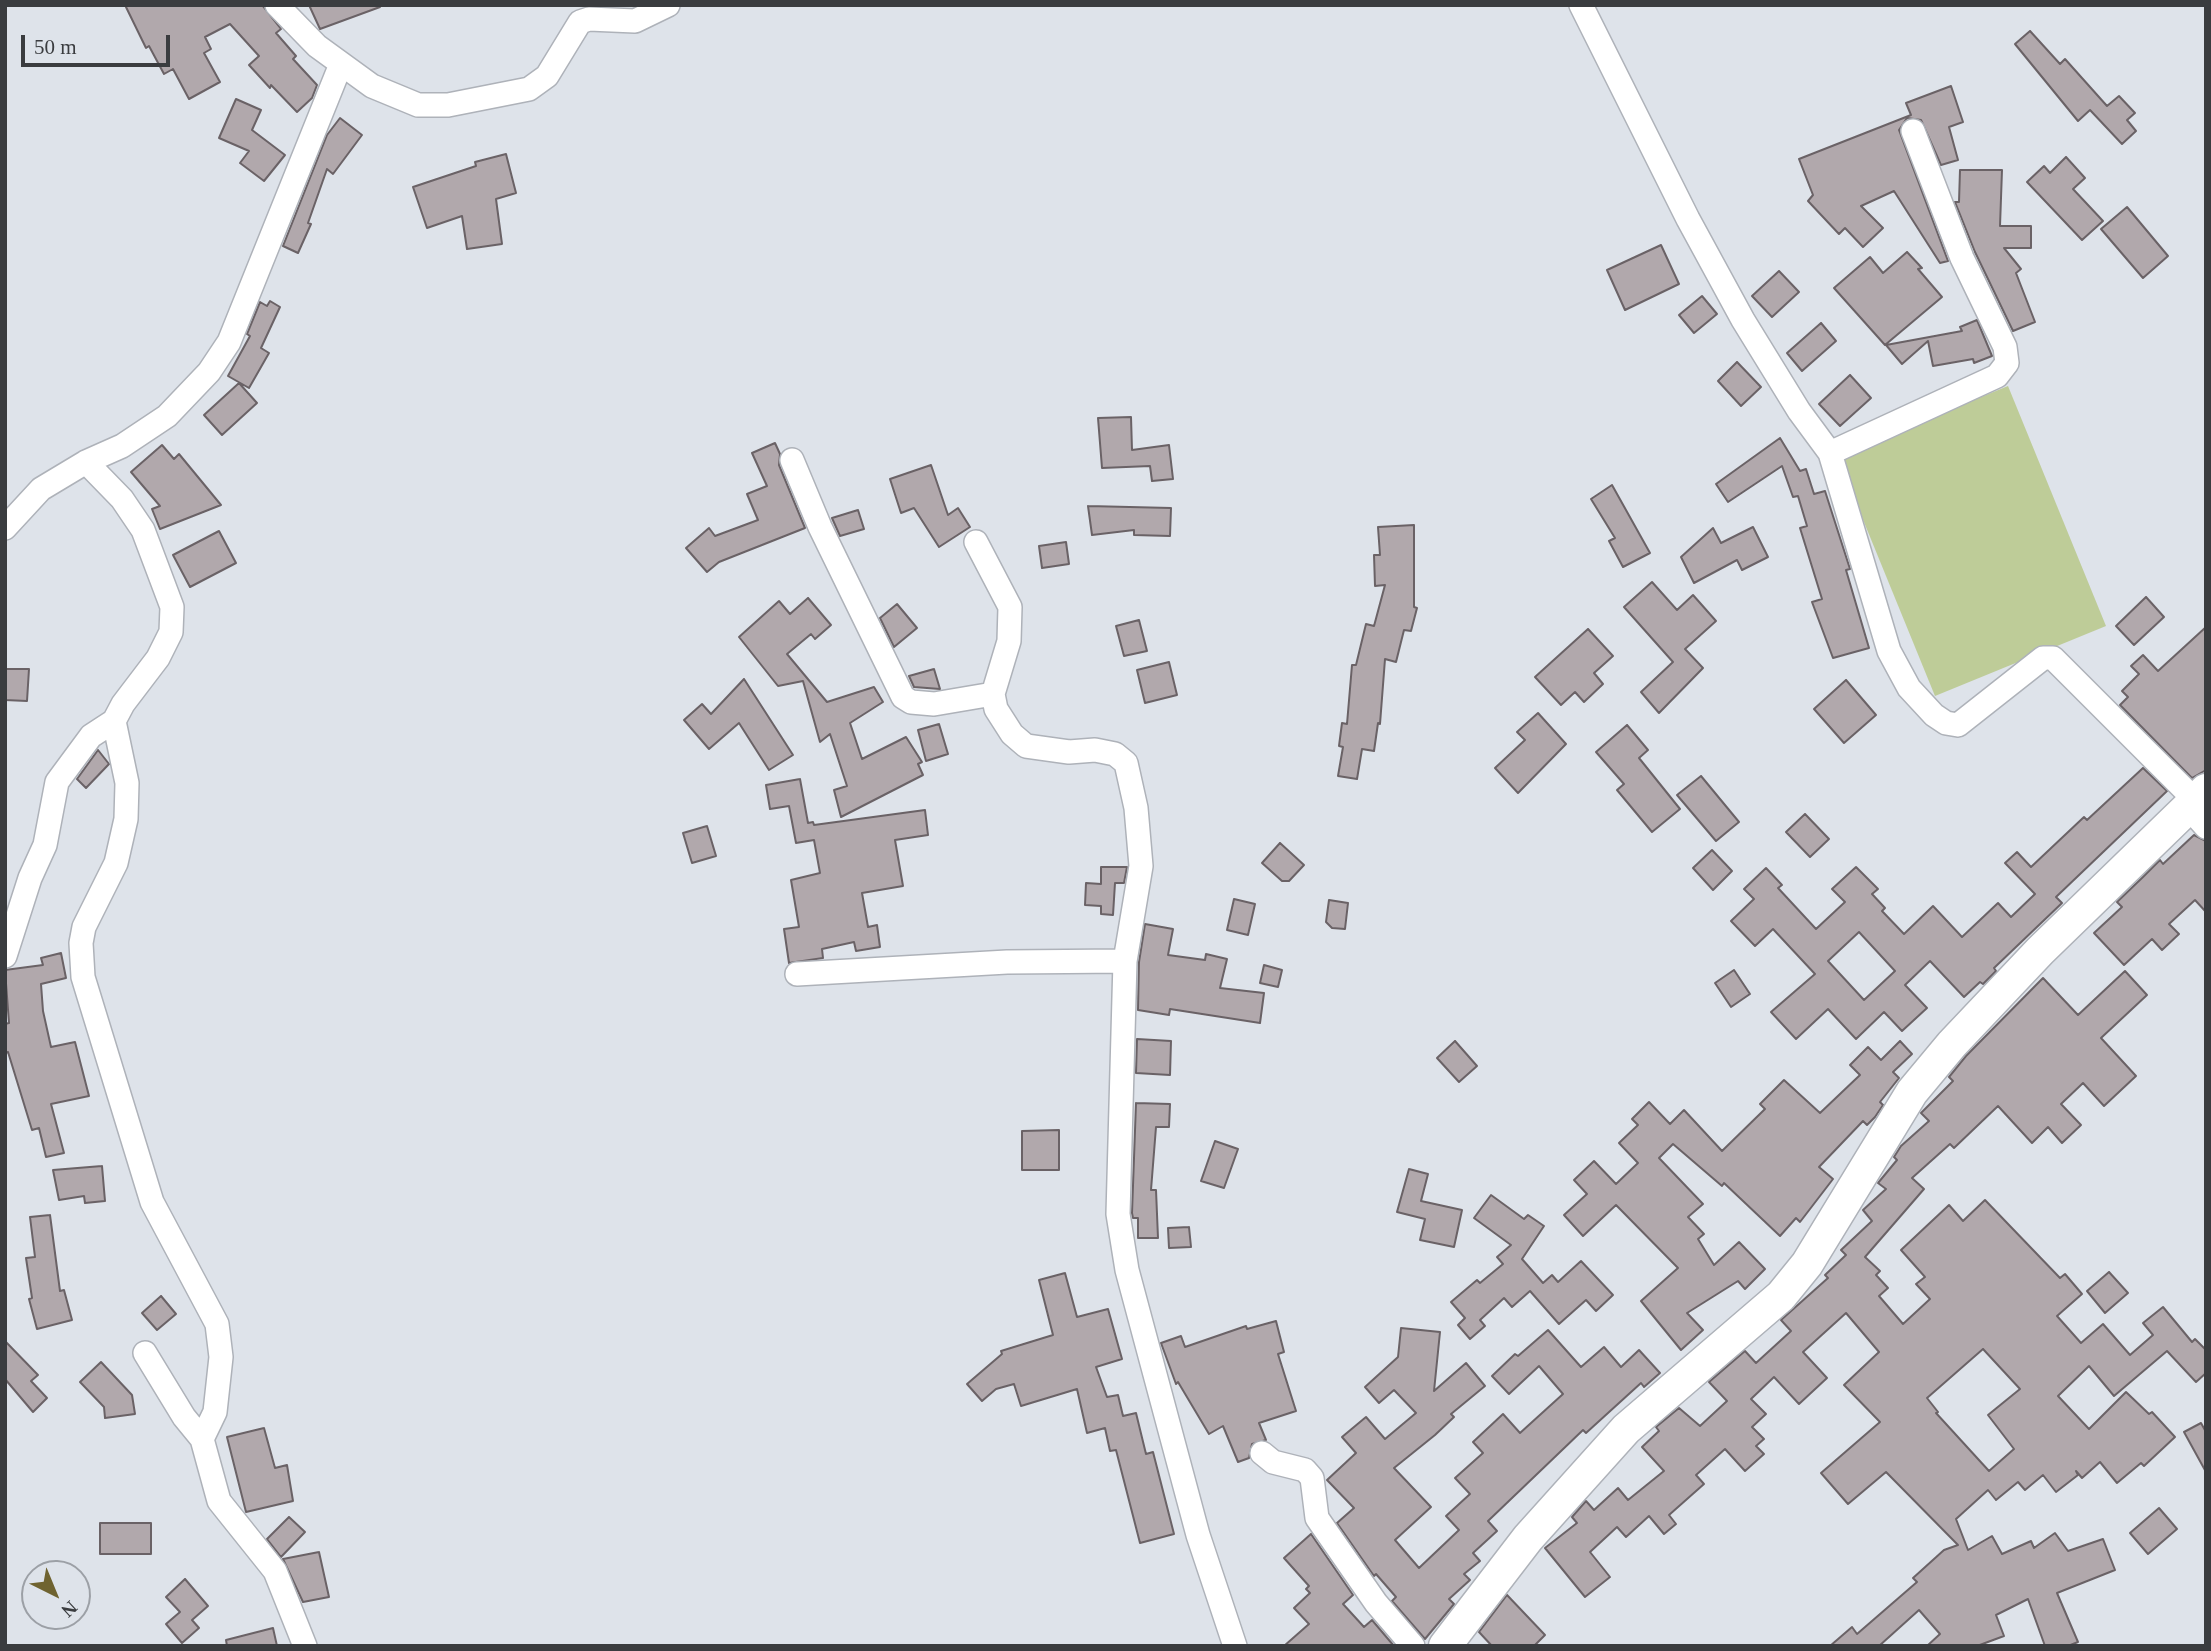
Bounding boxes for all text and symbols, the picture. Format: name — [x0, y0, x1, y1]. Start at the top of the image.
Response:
scale bar — [24, 21, 173, 65]
text: 50 m — [34, 35, 77, 59]
north arrow — [21, 1560, 91, 1630]
text: N — [57, 1597, 81, 1622]

